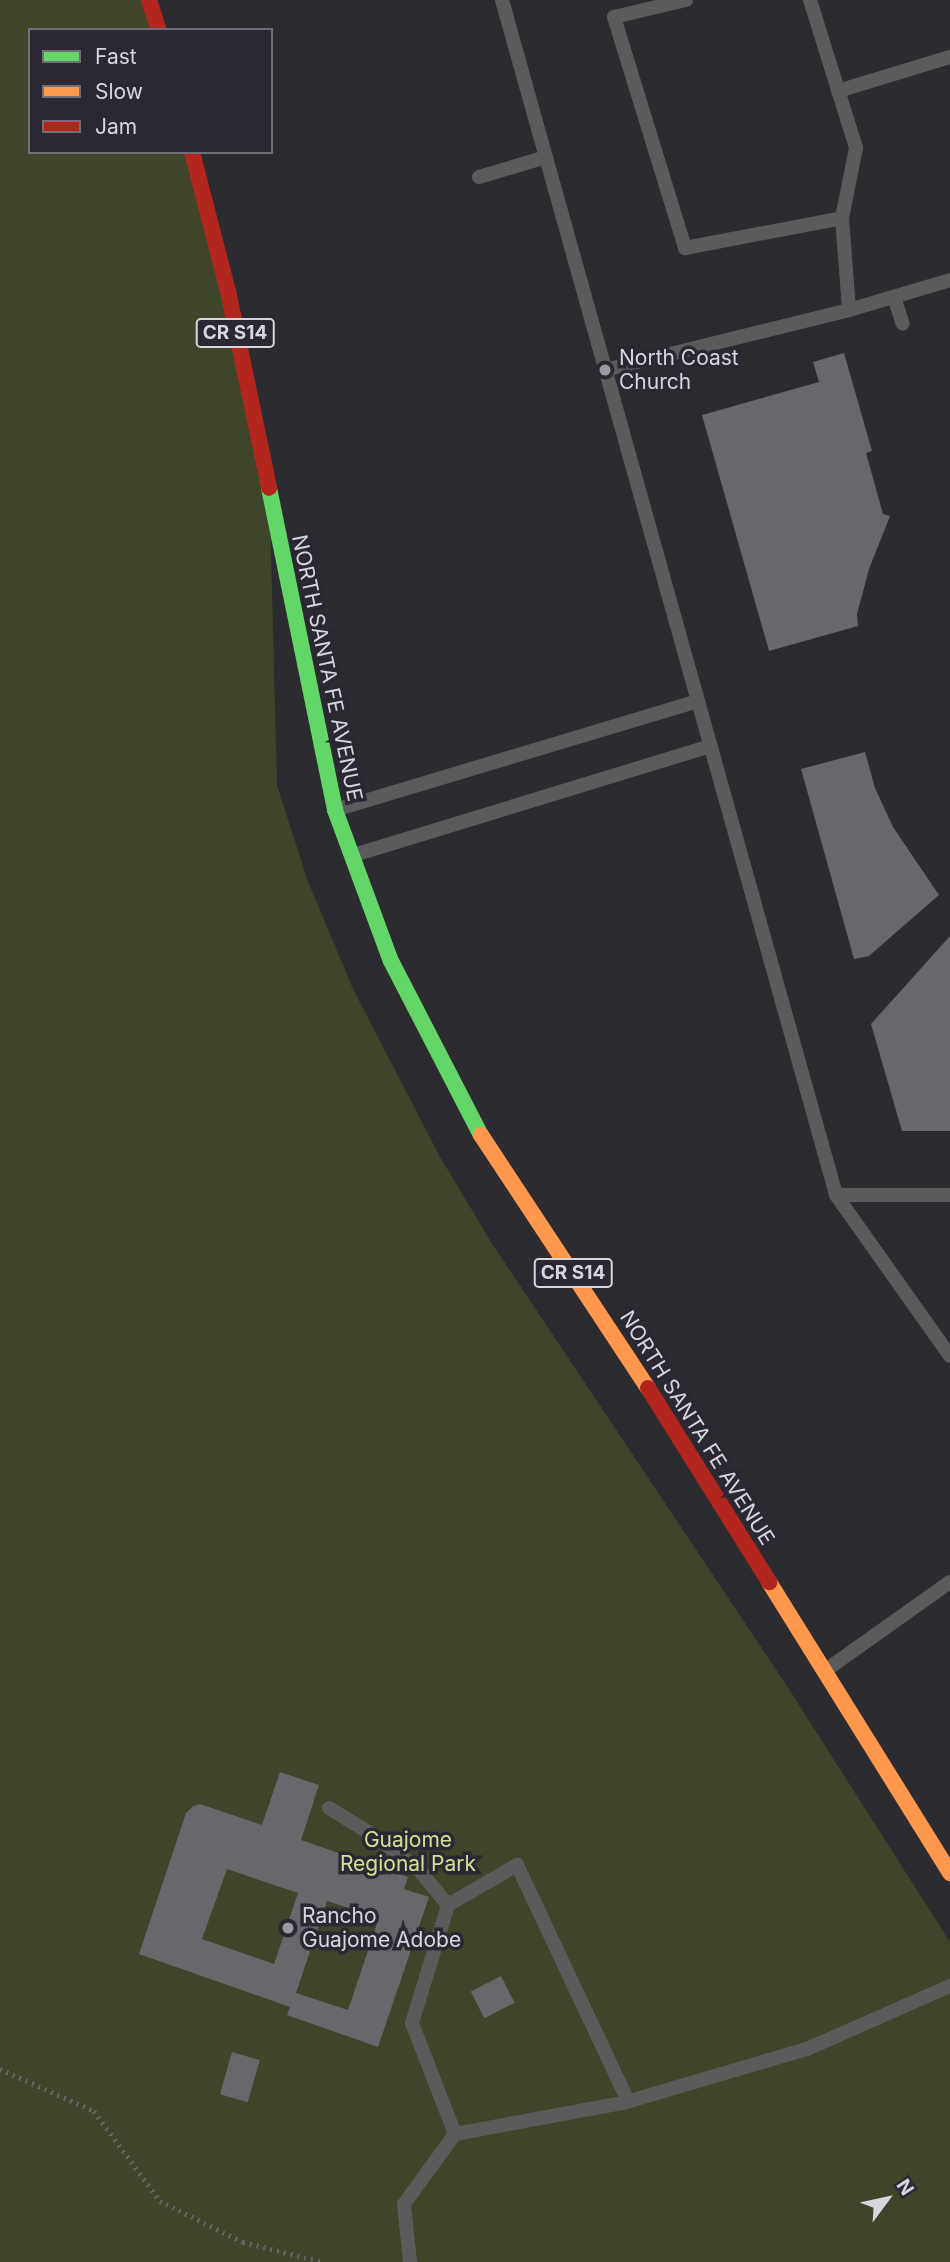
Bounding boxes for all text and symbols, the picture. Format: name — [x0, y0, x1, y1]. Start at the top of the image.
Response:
legend — [28, 28, 273, 154]
text: Fast — [95, 44, 137, 69]
text: Slow — [95, 79, 143, 104]
text: Jam — [95, 114, 137, 139]
road number: CR S14 — [195, 318, 275, 348]
place label: North Coast Church — [619, 345, 739, 395]
marker: North Coast Church — [597, 362, 613, 378]
street label: NORTH SANTA FE AVENUE — [286, 533, 368, 803]
road number: CR S14 — [533, 1258, 613, 1288]
street label: NORTH SANTA FE AVENUE — [614, 1306, 780, 1550]
park label: Guajome Regional Park — [340, 1827, 476, 1877]
place label: Rancho Guajome Adobe — [302, 1903, 461, 1953]
marker: Rancho Guajome Adobe — [280, 1920, 296, 1936]
north arrow — [852, 2164, 922, 2234]
text: N — [891, 2175, 919, 2200]

